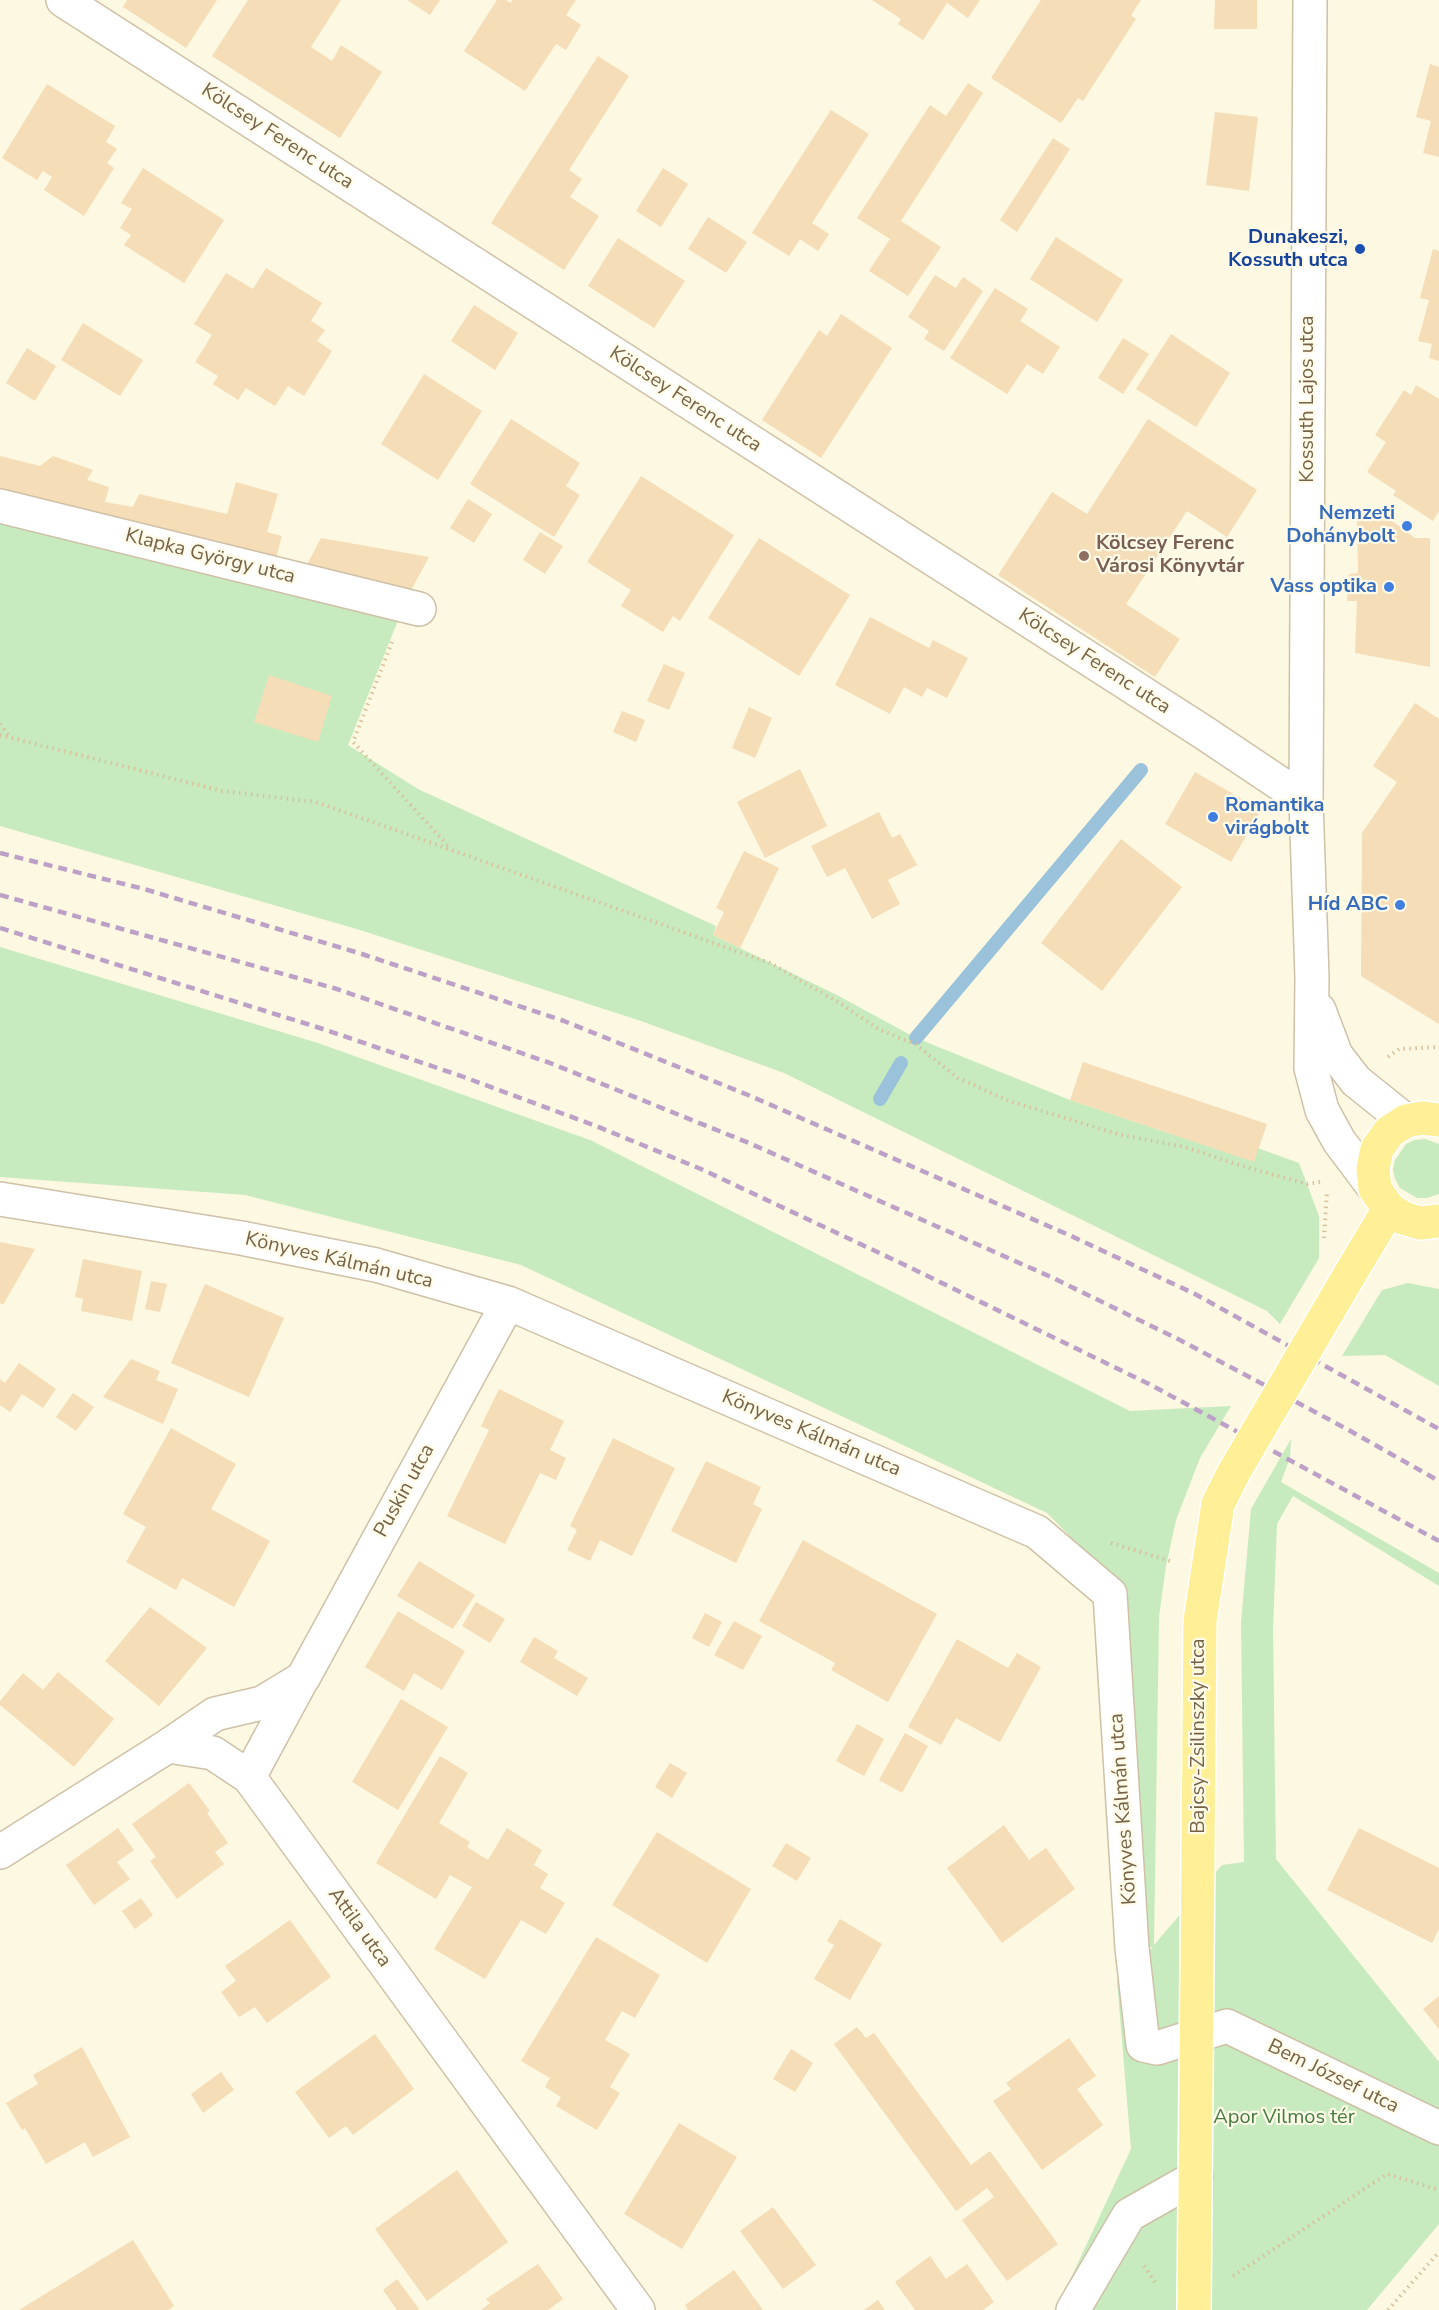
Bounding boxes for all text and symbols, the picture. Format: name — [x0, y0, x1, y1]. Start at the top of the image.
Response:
street label: Kölcsey Ferenc utca — [196, 79, 358, 195]
place label: Dunakeszi, Kossuth utca — [1228, 226, 1348, 273]
marker: Dunakeszi, Kossuth utca — [1353, 242, 1367, 256]
street label: Kossuth Lajos utca — [1296, 315, 1320, 483]
street label: Kölcsey Ferenc utca — [604, 342, 766, 458]
place label: Nemzeti Dohánybolt — [1286, 502, 1395, 549]
marker: Nemzeti Dohánybolt — [1400, 519, 1414, 533]
street label: Klapka György utca — [123, 524, 297, 590]
place label: Kölcsey Ferenc Városi Könyvtár — [1096, 532, 1244, 579]
marker: Kölcsey Ferenc Városi Könyvtár — [1077, 549, 1091, 563]
place label: Vass optika — [1270, 575, 1377, 599]
marker: Vass optika — [1382, 580, 1396, 594]
street label: Kölcsey Ferenc utca — [1013, 604, 1175, 720]
place label: Romantika virágbolt — [1225, 794, 1324, 841]
marker: Romantika virágbolt — [1206, 810, 1220, 824]
place label: Híd ABC — [1308, 893, 1388, 917]
marker: Híd ABC — [1393, 898, 1407, 912]
street label: Könyves Kálmán utca — [243, 1228, 435, 1294]
street label: Könyves Kálmán utca — [718, 1385, 904, 1483]
street label: Puskin utca — [370, 1440, 440, 1542]
street label: Bajcsy-Zsilinszky utca — [1187, 1638, 1211, 1834]
street label: Könyves Kálmán utca — [1105, 1712, 1143, 1906]
street label: Attila utca — [322, 1884, 396, 1972]
street label: Bem József utca — [1263, 2035, 1403, 2119]
park label: Apor Vilmos tér — [1213, 2106, 1355, 2130]

